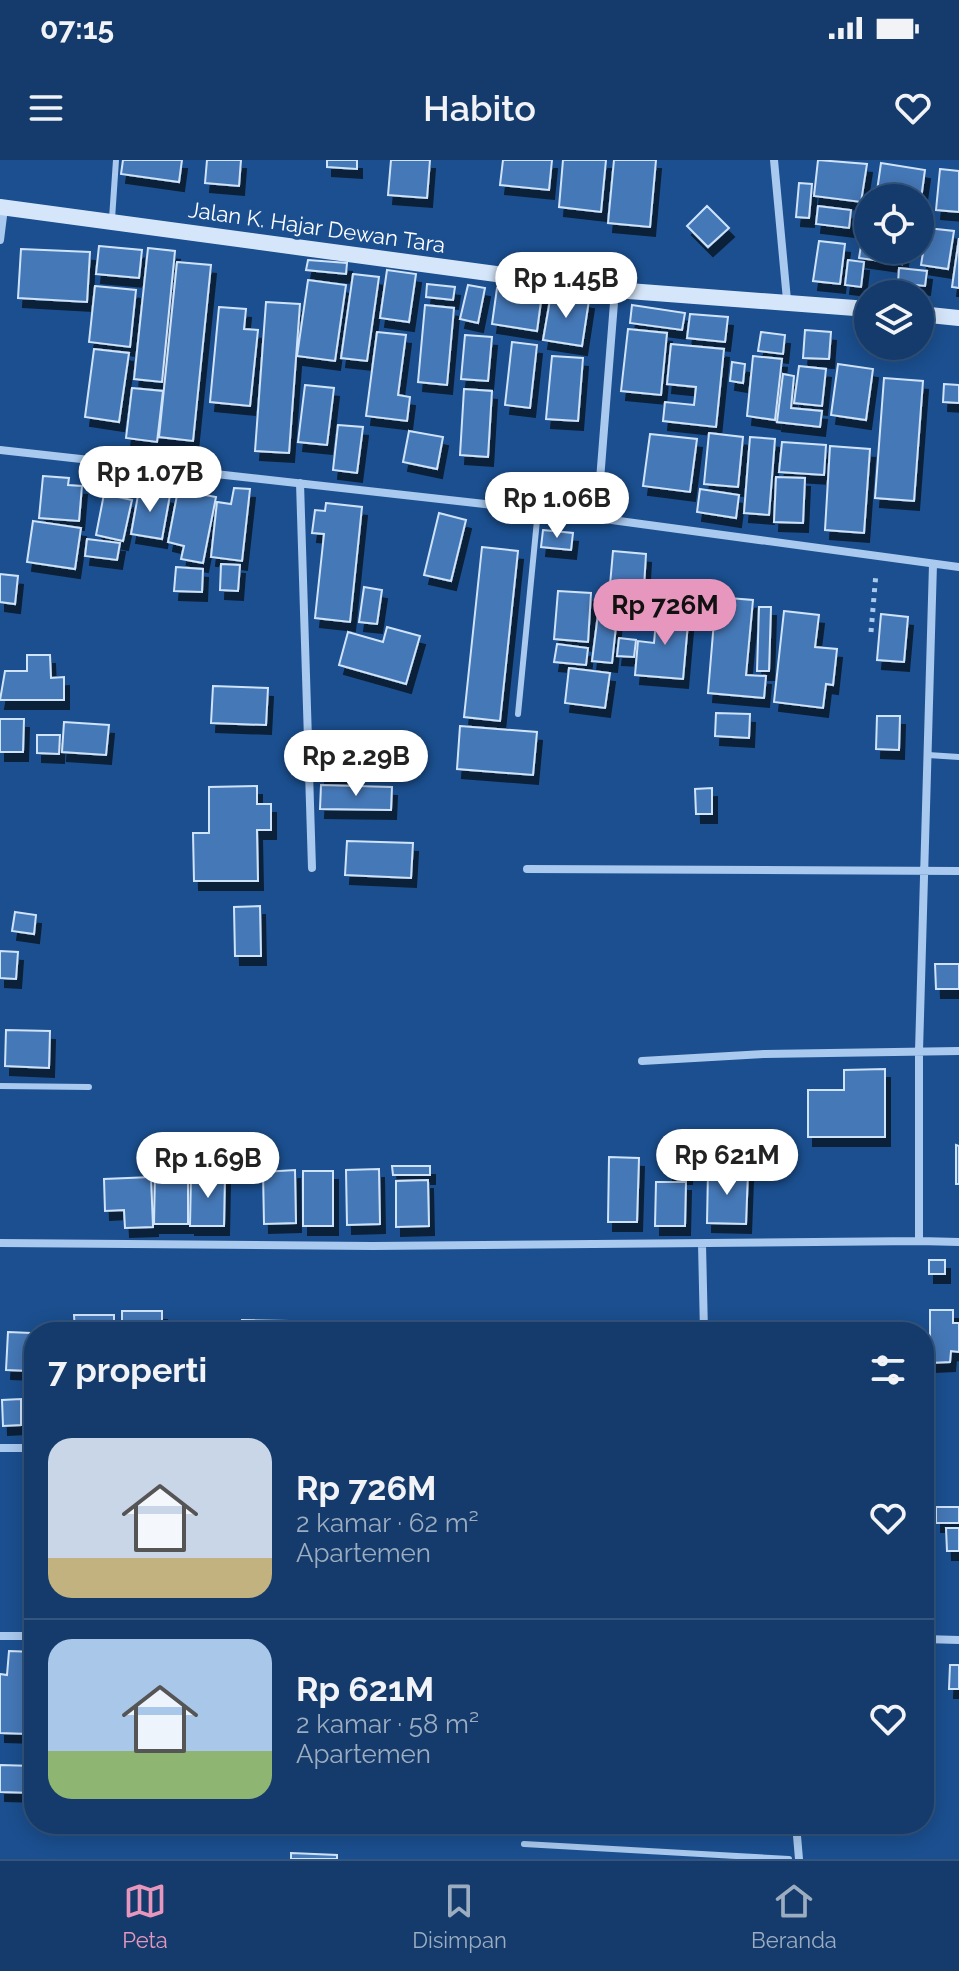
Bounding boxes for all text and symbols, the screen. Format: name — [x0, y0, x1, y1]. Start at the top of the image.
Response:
text: 07:15 — [40, 11, 114, 46]
icon: menu — [24, 86, 68, 130]
icon: heart — [891, 86, 935, 130]
text: Habito — [423, 87, 536, 129]
map controls — [854, 184, 934, 360]
button: locate — [854, 184, 934, 264]
street label: Jalan K. Hajar Dewan Tara — [187, 196, 447, 258]
pin: Rp 1.45B — [483, 252, 649, 320]
text: Rp 1.45B — [513, 263, 619, 293]
button: layers — [854, 280, 934, 360]
pin: Rp 1.07B — [67, 446, 233, 514]
text: Rp 1.07B — [97, 457, 203, 487]
pin: Rp 1.06B — [474, 472, 640, 540]
text: Rp 1.06B — [503, 483, 611, 513]
pin: Rp 726M — [591, 579, 739, 647]
text: Rp 726M — [611, 590, 719, 620]
pin: Rp 2.29B — [273, 730, 439, 798]
text: Rp 2.29B — [302, 741, 410, 771]
pin: Rp 621M — [653, 1129, 801, 1197]
pin: Rp 1.69B — [125, 1132, 291, 1200]
text: Rp 621M — [674, 1140, 780, 1170]
text: Rp 1.69B — [154, 1143, 262, 1173]
icon: filters — [866, 1348, 910, 1392]
text: 7 properti — [48, 1350, 207, 1390]
text: Rp 726M — [296, 1468, 436, 1508]
icon: home — [112, 1470, 208, 1566]
icon: heart — [866, 1496, 910, 1540]
text: 2 kamar · 62 m² — [296, 1508, 479, 1538]
text: Apartemen — [296, 1538, 431, 1568]
text: Rp 621M — [296, 1669, 434, 1709]
icon: home — [112, 1671, 208, 1767]
icon: heart — [866, 1697, 910, 1741]
text: 2 kamar · 58 m² — [296, 1709, 479, 1739]
text: Apartemen — [296, 1739, 431, 1769]
tab: Peta — [122, 1879, 168, 1953]
tab: Disimpan — [412, 1879, 507, 1953]
tab: Beranda — [751, 1879, 837, 1953]

